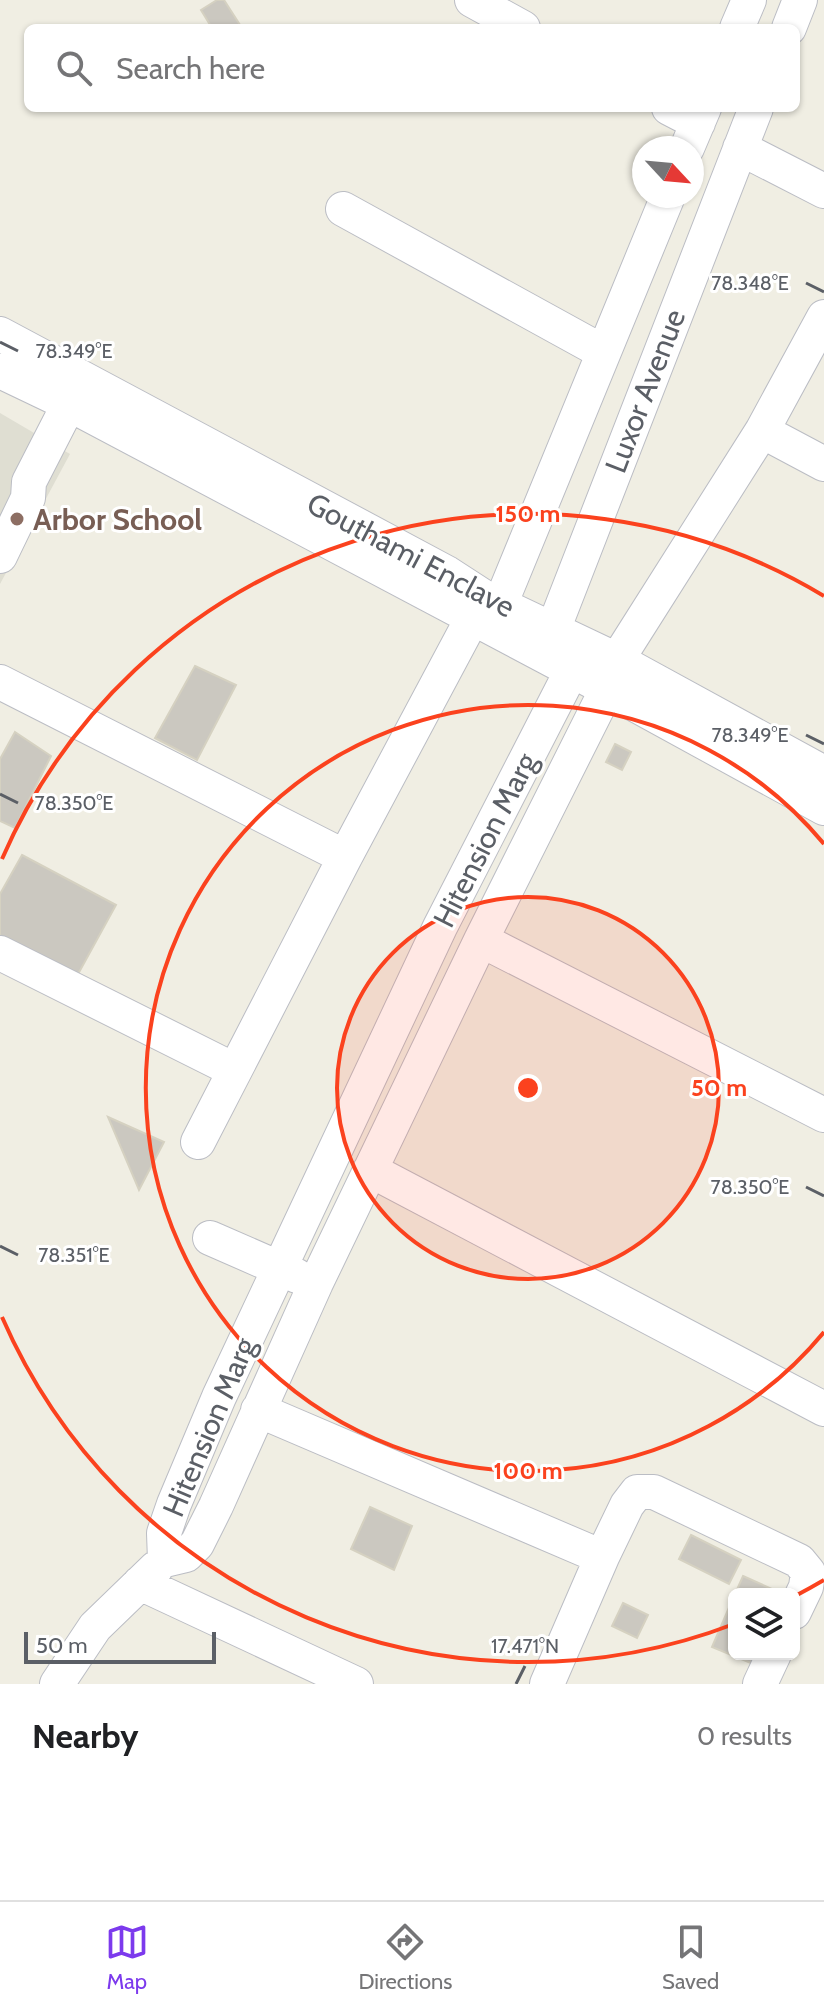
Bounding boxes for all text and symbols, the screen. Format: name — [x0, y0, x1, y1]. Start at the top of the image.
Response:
search box — [24, 24, 800, 112]
icon: search — [52, 46, 96, 90]
text: Search here — [116, 50, 265, 87]
north arrow — [632, 136, 704, 208]
text: 78.348°E — [711, 271, 789, 295]
street label: Luxor Avenue — [597, 304, 693, 478]
text: 78.349°E — [36, 339, 112, 363]
street label: Gouthami Enclave — [301, 485, 521, 625]
text: 150 m — [496, 499, 560, 528]
place label: Arbor School — [33, 501, 202, 538]
marker: Arbor School — [8, 510, 26, 528]
text: 78.349°E — [712, 723, 788, 747]
street label: Hitension Marg — [425, 746, 545, 933]
text: 78.350°E — [35, 791, 113, 815]
text: 50 m — [691, 1073, 747, 1102]
centre of rings — [514, 1074, 542, 1102]
text: 78.350°E — [711, 1175, 789, 1199]
text: 78.351°E — [38, 1243, 110, 1267]
street label: Hitension Marg — [155, 1331, 264, 1522]
text: 100 m — [493, 1456, 563, 1485]
map controls — [728, 1588, 800, 1660]
button: layers — [728, 1588, 800, 1660]
scale bar — [24, 1628, 216, 1664]
text: 50 m — [36, 1632, 88, 1659]
text: 17.471°N — [491, 1634, 559, 1658]
text: Nearby — [32, 1715, 139, 1757]
text: 0 results — [697, 1720, 792, 1752]
tab: Map — [105, 1920, 149, 1995]
tab: Directions — [358, 1920, 452, 1995]
tab: Saved — [662, 1920, 719, 1995]

